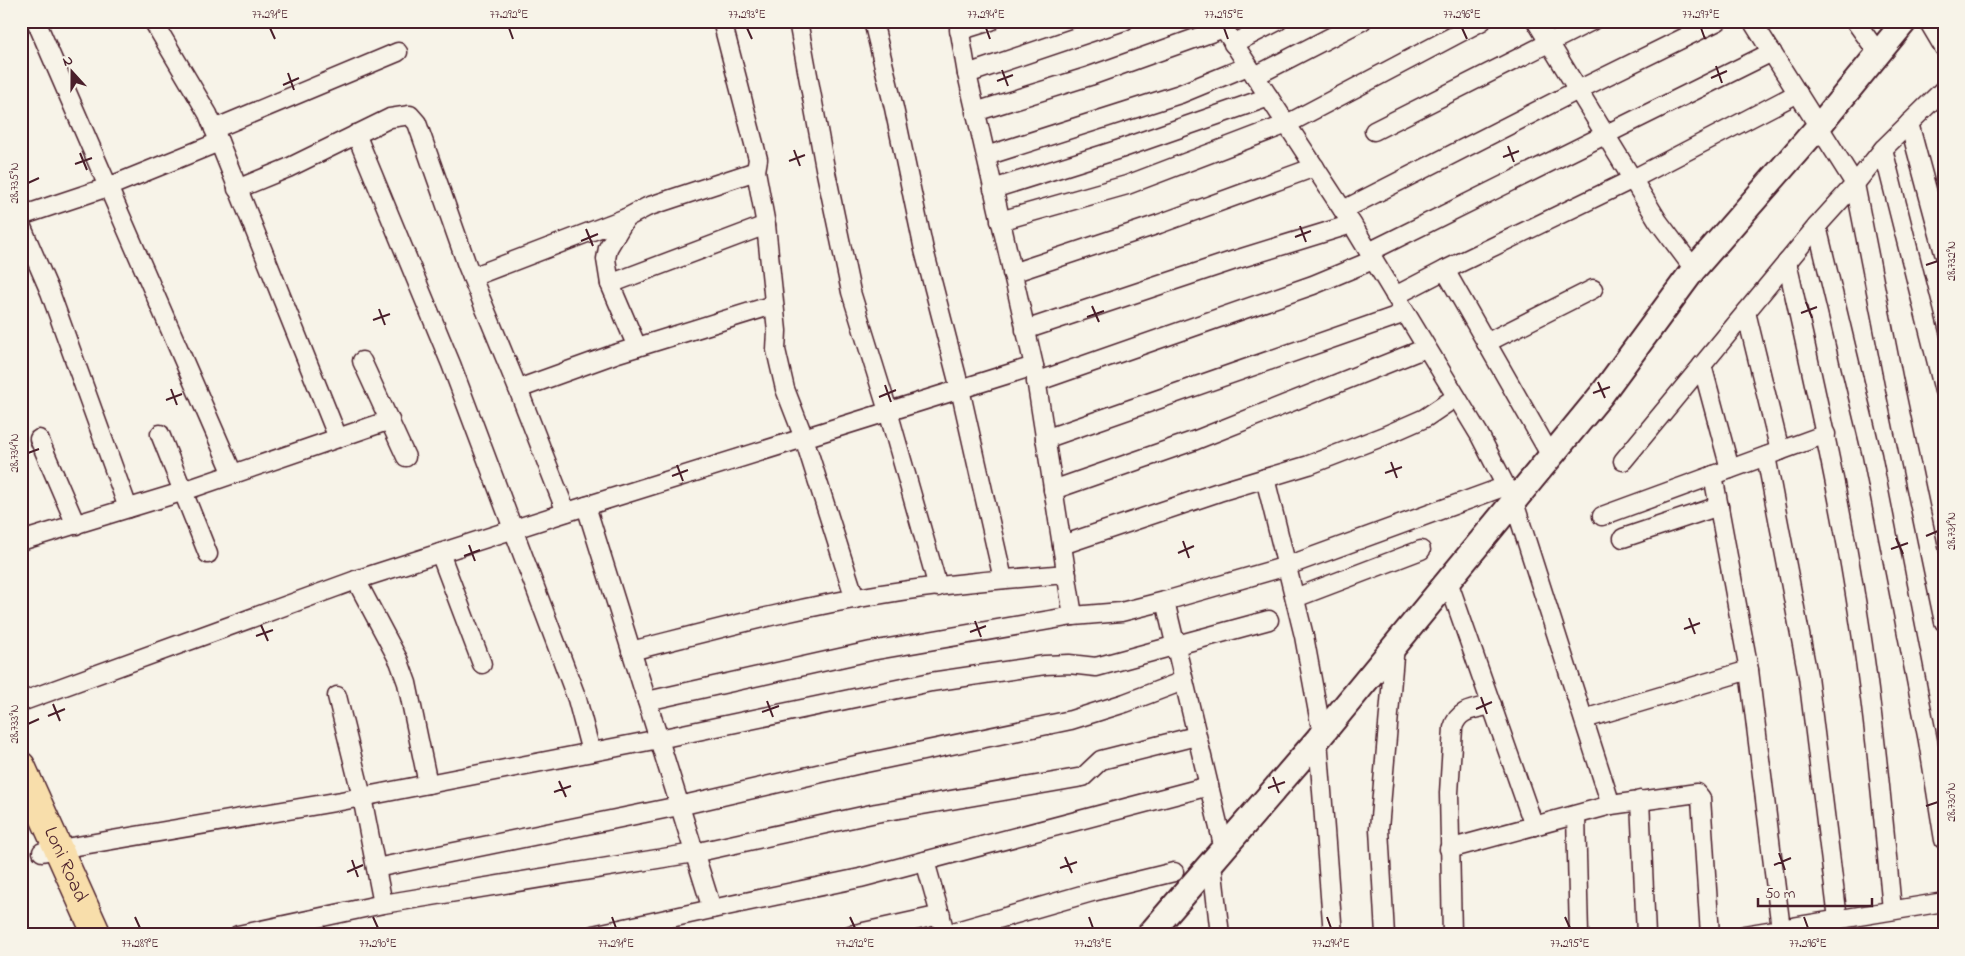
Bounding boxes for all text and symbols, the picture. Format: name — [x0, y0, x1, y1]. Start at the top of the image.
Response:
text: 77.291°E — [252, 6, 288, 24]
text: 77.292°E — [490, 6, 528, 24]
text: 77.293°E — [728, 6, 766, 24]
text: 77.294°E — [967, 6, 1005, 24]
text: 77.295°E — [1204, 6, 1244, 24]
text: 77.296°E — [1443, 6, 1481, 24]
text: 77.297°E — [1682, 6, 1720, 24]
north arrow — [48, 48, 98, 98]
text: N — [60, 50, 76, 73]
text: 28.735°N — [6, 163, 24, 204]
text: 28.732°N — [1943, 241, 1961, 281]
text: 28.734°N — [6, 433, 24, 473]
text: 28.731°N — [1943, 512, 1961, 550]
text: 28.733°N — [6, 704, 24, 744]
text: 28.730°N — [1943, 782, 1961, 822]
street label: Loni Road — [36, 822, 95, 907]
scale bar — [1758, 876, 1871, 908]
text: 50 m — [1765, 883, 1796, 905]
text: 77.289°E — [122, 935, 158, 953]
text: 77.290°E — [359, 935, 397, 953]
text: 77.291°E — [598, 935, 634, 953]
text: 77.292°E — [836, 935, 874, 953]
text: 77.293°E — [1074, 935, 1112, 953]
text: 77.294°E — [1312, 935, 1350, 953]
text: 77.295°E — [1550, 935, 1590, 953]
text: 77.296°E — [1789, 935, 1827, 953]

